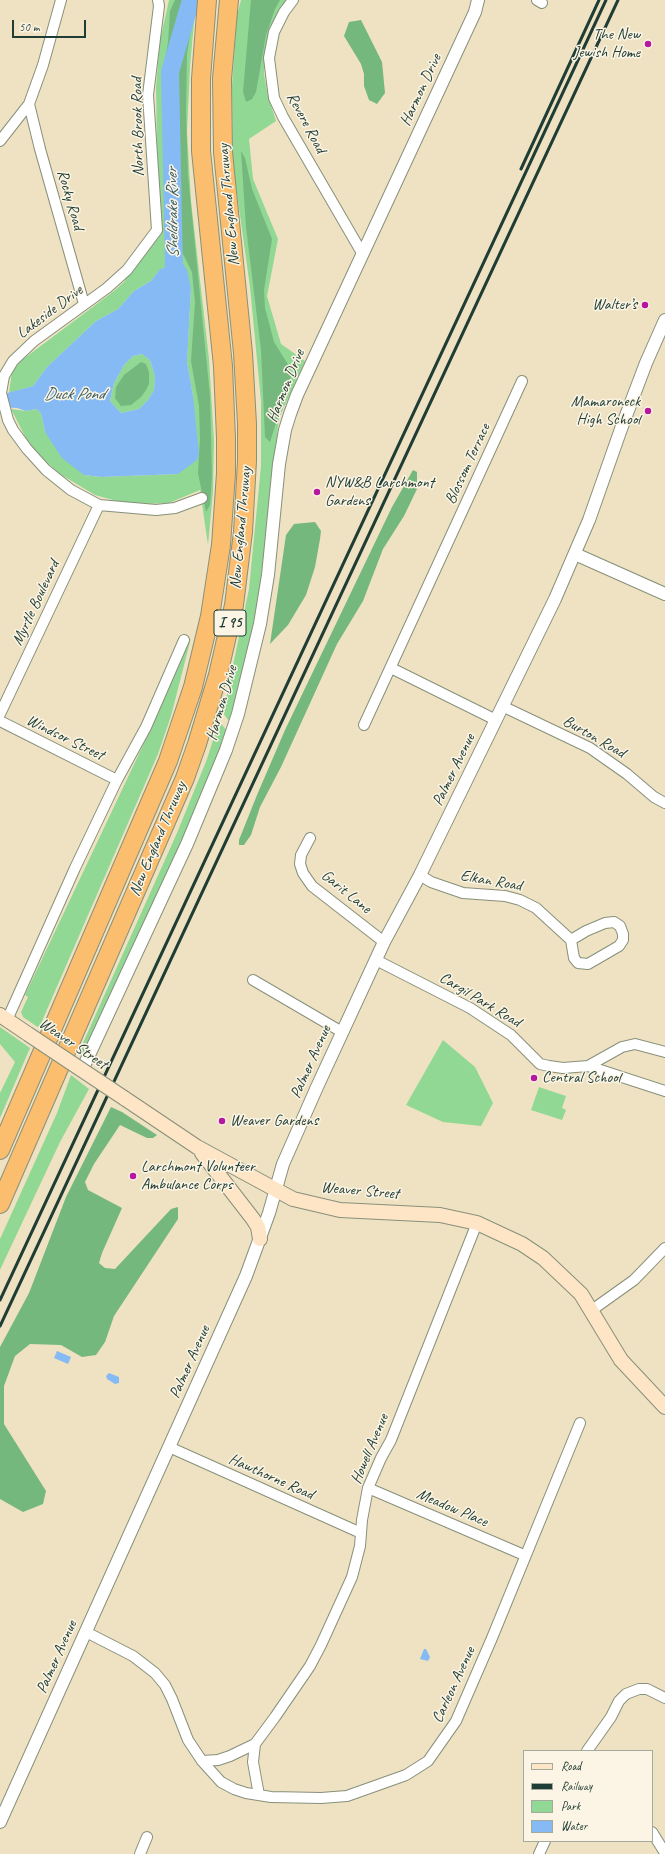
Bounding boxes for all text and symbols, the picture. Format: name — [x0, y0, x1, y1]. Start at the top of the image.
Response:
scale bar — [14, 12, 88, 38]
text: 50 m — [19, 19, 39, 35]
place label: The New Jewish Home — [573, 25, 640, 63]
marker: The New Jewish Home — [643, 39, 653, 49]
street label: Harmon Drive — [396, 51, 446, 129]
street label: North Brook Road — [128, 77, 148, 177]
street label: Revere Road — [282, 89, 330, 157]
street label: New England Thruway — [214, 143, 244, 267]
street label: Rocky Road — [52, 168, 88, 232]
water label: Sheldrake River — [162, 168, 184, 258]
street label: Lakeside Drive — [13, 281, 87, 343]
place label: Walter’s — [592, 295, 637, 315]
marker: Walter’s — [640, 300, 650, 310]
street label: Harmon Drive — [263, 347, 309, 425]
water label: Duck Pond — [44, 385, 104, 405]
place label: Mamaroneck High School — [571, 392, 640, 430]
marker: Mamaroneck High School — [643, 406, 653, 416]
street label: Blossom Terrace — [441, 421, 495, 507]
street label: New England Thruway — [226, 466, 256, 590]
place label: NYW&B Larchmont Gardens — [325, 473, 434, 511]
marker: NYW&B Larchmont Gardens — [312, 487, 322, 497]
street label: Myrtle Boulevard — [8, 557, 64, 649]
road number: I 95 — [214, 610, 246, 636]
street label: Harmon Drive — [202, 663, 242, 743]
street label: Windsor Street — [23, 711, 107, 765]
street label: Burton Road — [559, 711, 629, 763]
street label: Palmer Avenue — [428, 731, 480, 809]
street label: New England Thruway — [125, 779, 191, 899]
street label: Garit Lane — [317, 866, 375, 918]
street label: Elkan Road — [459, 866, 523, 896]
street label: Cargil Park Road — [436, 968, 524, 1032]
street label: Weaver Street — [35, 1014, 111, 1074]
street label: Palmer Avenue — [286, 1023, 336, 1101]
place label: Central School — [542, 1068, 620, 1088]
marker: Central School — [529, 1073, 539, 1083]
place label: Weaver Gardens — [230, 1111, 318, 1131]
marker: Weaver Gardens — [217, 1116, 227, 1126]
place label: Larchmont Volunteer Ambulance Corps — [141, 1157, 255, 1195]
marker: Larchmont Volunteer Ambulance Corps — [128, 1171, 138, 1181]
street label: Weaver Street — [320, 1178, 400, 1204]
street label: Palmer Avenue — [165, 1323, 215, 1401]
street label: Howell Avenue — [347, 1411, 393, 1487]
street label: Hawthorne Road — [225, 1450, 317, 1504]
street label: Meadow Place — [414, 1484, 490, 1532]
street label: Palmer Avenue — [32, 1618, 82, 1696]
street label: Carleon Avenue — [428, 1644, 480, 1726]
legend — [523, 1750, 653, 1842]
text: Road — [561, 1758, 581, 1774]
text: Railway — [561, 1778, 592, 1794]
text: Park — [561, 1798, 580, 1814]
text: Water — [561, 1818, 587, 1834]

